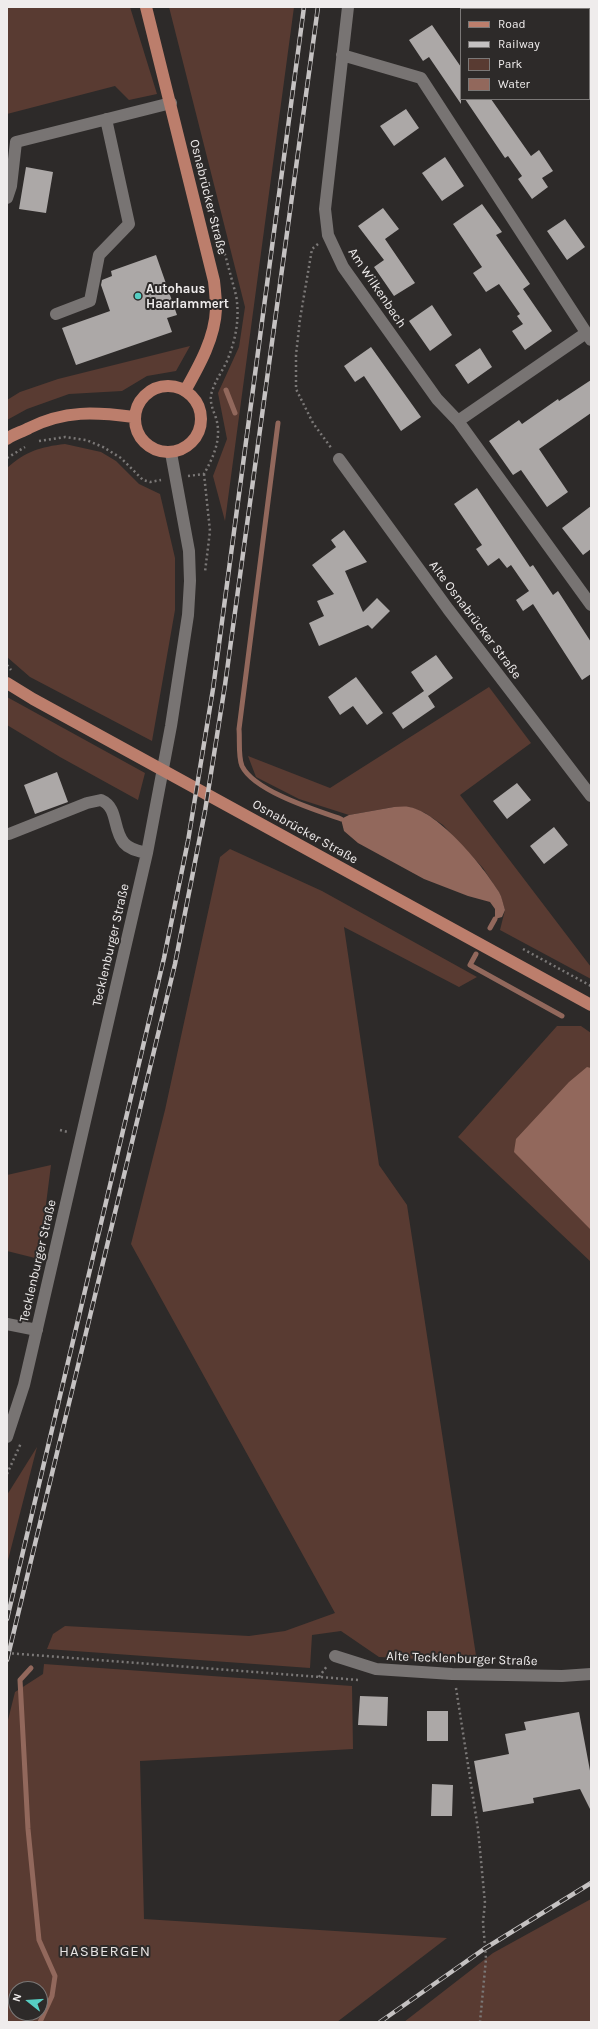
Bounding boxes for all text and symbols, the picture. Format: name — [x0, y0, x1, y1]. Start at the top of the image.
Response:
legend — [460, 8, 590, 100]
text: Road — [498, 17, 526, 31]
text: Railway — [498, 37, 540, 51]
text: Park — [498, 57, 522, 71]
text: Water — [498, 77, 530, 91]
street label: Osnabrücker Straße — [186, 138, 230, 256]
street label: Am Wilkenbach — [344, 245, 410, 331]
place label: Autohaus Haarlammert — [146, 281, 229, 312]
marker: Autohaus Haarlammert — [133, 291, 143, 301]
street label: Alte Osnabrücker Straße — [425, 558, 525, 682]
street label: Osnabrücker Straße — [250, 797, 360, 867]
street label: Tecklenburger Straße — [89, 882, 133, 1008]
street label: Tecklenburger Straße — [16, 1198, 60, 1324]
street label: Alte Tecklenburger Straße — [386, 1649, 538, 1669]
district label: HASBERGEN — [59, 1943, 151, 1961]
north arrow — [8, 1981, 48, 2021]
text: N — [10, 1992, 24, 2003]

